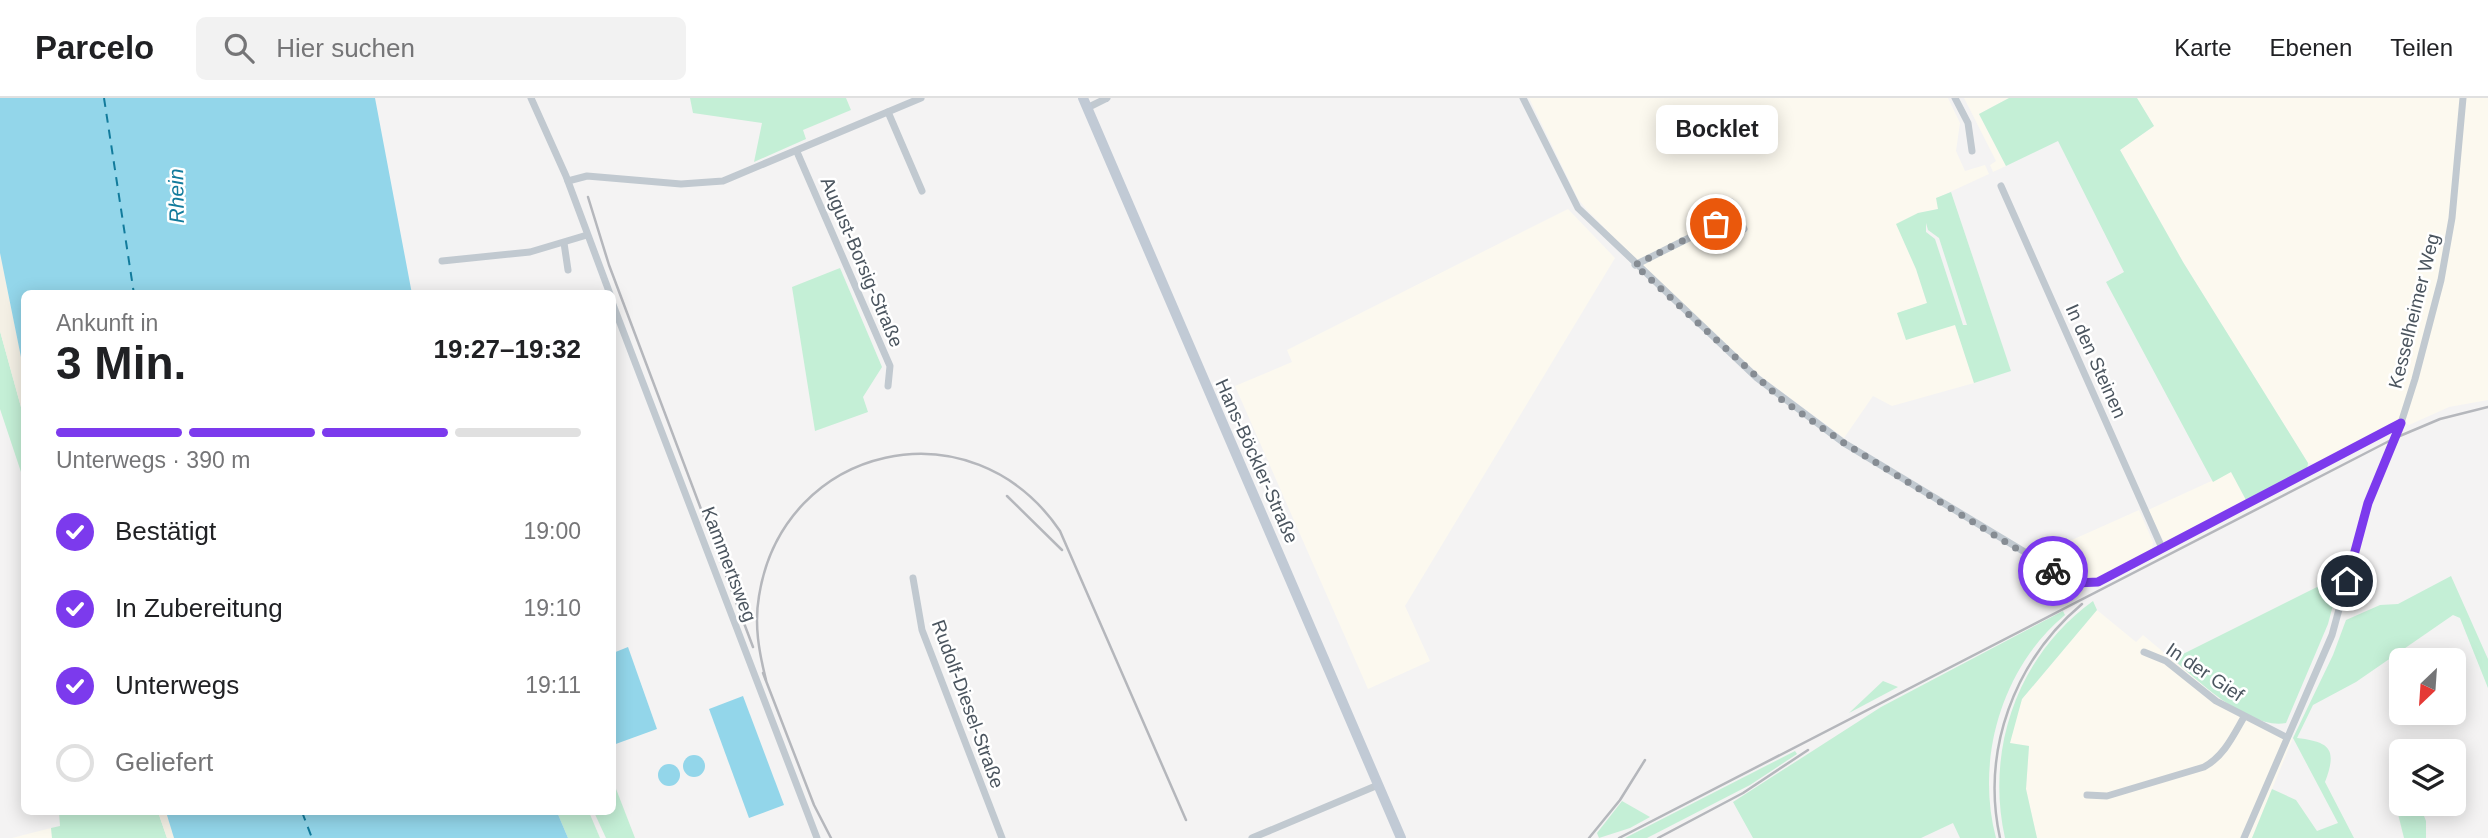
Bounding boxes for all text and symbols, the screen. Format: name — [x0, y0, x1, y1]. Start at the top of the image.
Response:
search box — [196, 17, 686, 80]
text: Parcelo — [35, 29, 154, 66]
icon: search — [220, 29, 258, 67]
text: Hier suchen — [276, 33, 415, 63]
text: Karte — [2174, 34, 2232, 61]
text: Ebenen — [2270, 34, 2352, 61]
text: Teilen — [2390, 34, 2453, 61]
callout: Bocklet — [1655, 105, 1777, 154]
text: Bocklet — [1675, 116, 1759, 142]
water label: Rhein — [164, 168, 188, 224]
street label: August-Borsig-Straße — [817, 174, 907, 350]
pin — [1686, 194, 1746, 254]
icon: bag — [1697, 205, 1735, 243]
street label: Kesselheimer Weg — [2385, 231, 2443, 391]
street label: In den Steinen — [2061, 301, 2131, 421]
text: Ankunft in — [56, 310, 158, 336]
text: 19:27–19:32 — [434, 334, 581, 364]
text: 3 Min. — [56, 337, 186, 389]
street label: Hans-Böckler-Straße — [1211, 376, 1303, 546]
text: Unterwegs · 390 m — [56, 447, 250, 473]
street label: Kammertsweg — [697, 504, 761, 624]
icon: check — [56, 513, 94, 551]
text: Bestätigt — [115, 516, 216, 546]
text: 19:00 — [523, 518, 581, 544]
courier — [2018, 536, 2088, 606]
pin — [2317, 551, 2377, 611]
icon: bike — [2034, 552, 2072, 590]
icon: home — [2328, 562, 2366, 600]
icon: check — [56, 590, 94, 628]
text: In Zubereitung — [115, 593, 283, 623]
text: 19:10 — [523, 595, 581, 621]
street label: Rudolf-Diesel-Straße — [928, 617, 1008, 791]
street label: In der Gief — [2162, 638, 2248, 706]
north arrow — [2389, 648, 2466, 724]
map controls — [2389, 648, 2466, 816]
icon: check — [56, 667, 94, 705]
text: Unterwegs — [115, 670, 239, 700]
text: 19:11 — [525, 672, 581, 698]
button: layers — [2389, 739, 2466, 816]
text: Geliefert — [115, 747, 213, 777]

